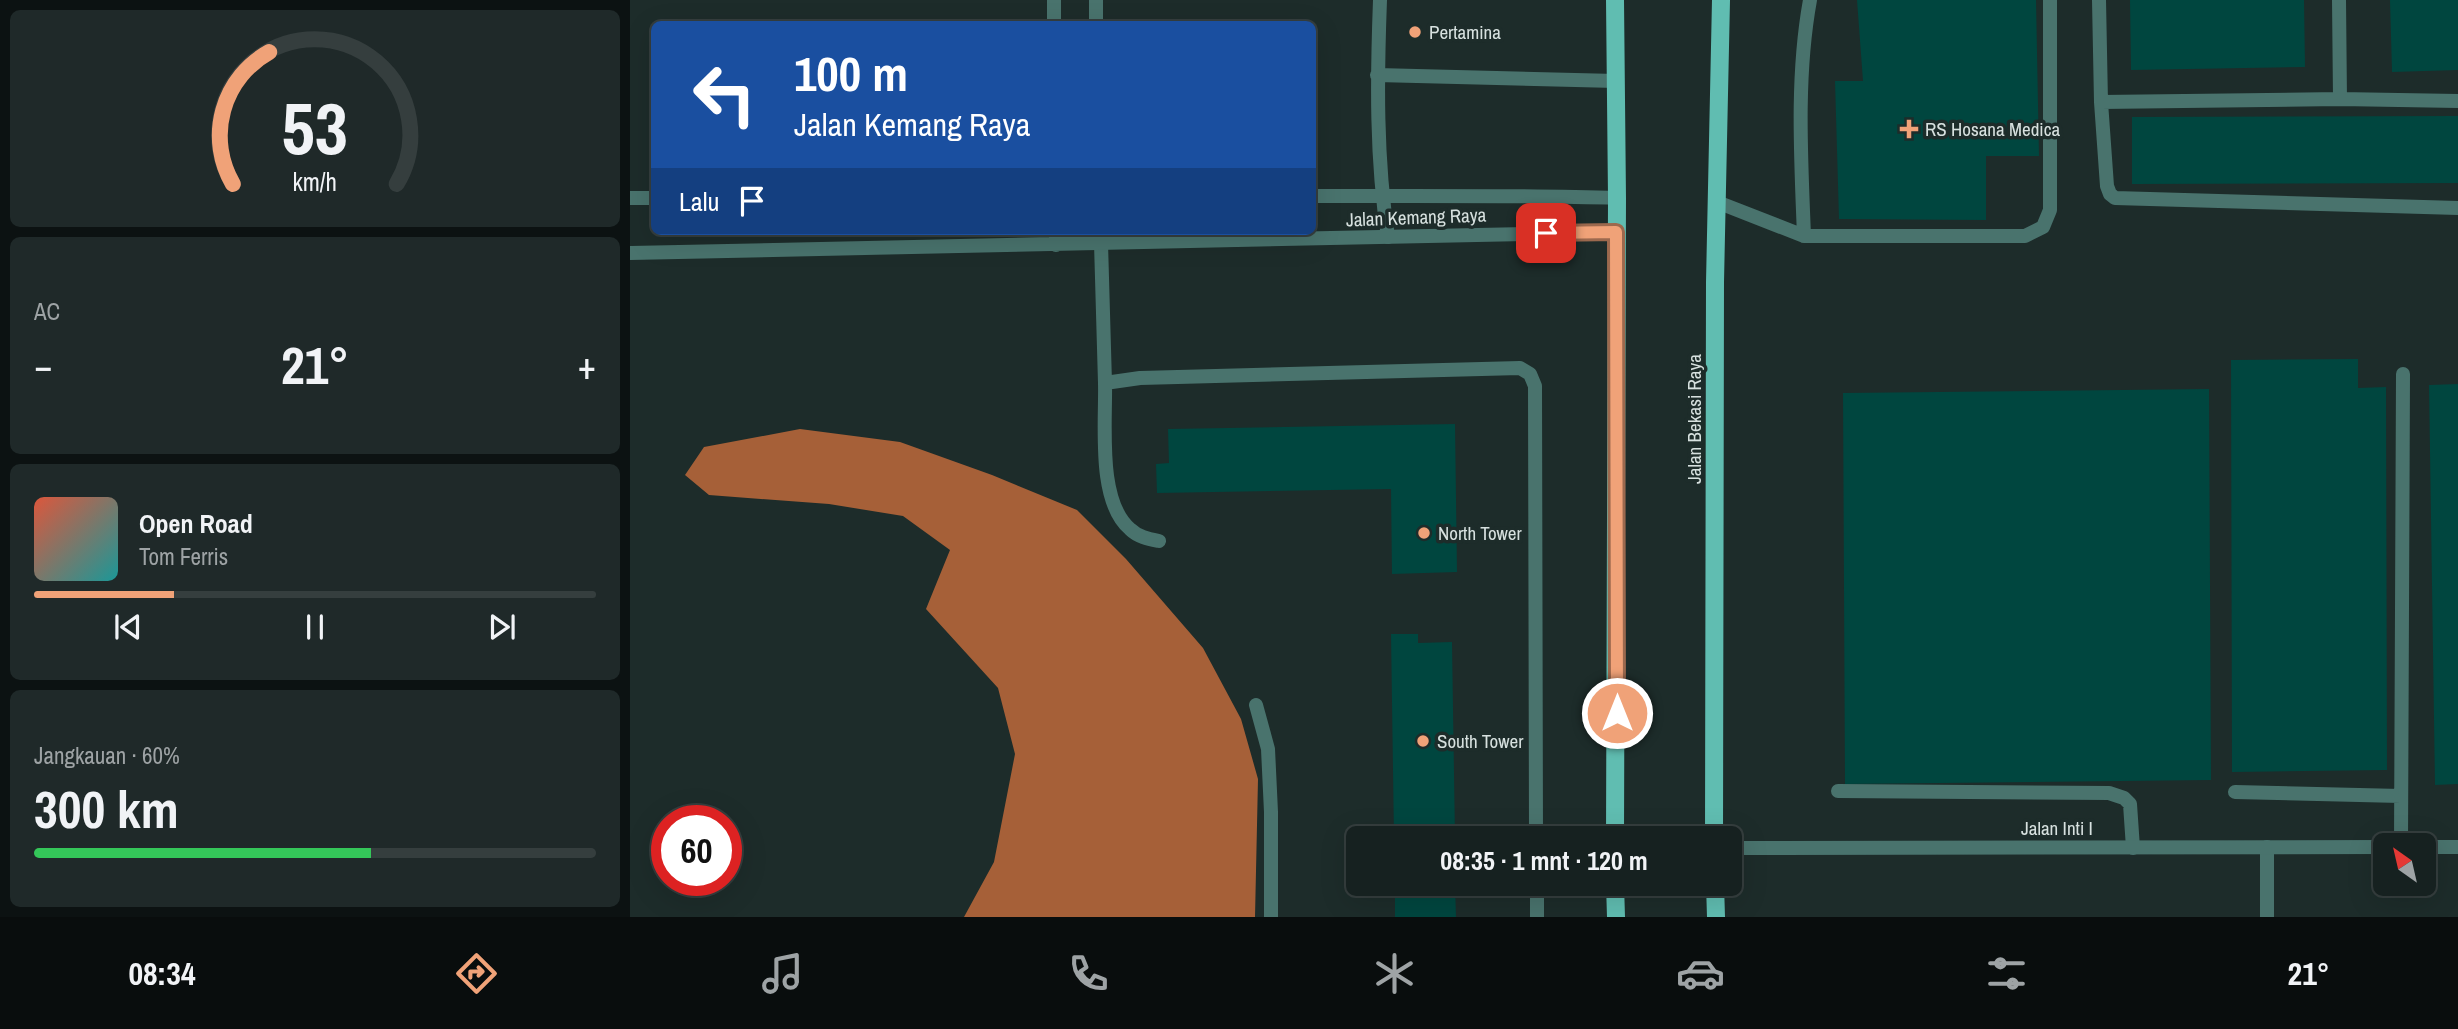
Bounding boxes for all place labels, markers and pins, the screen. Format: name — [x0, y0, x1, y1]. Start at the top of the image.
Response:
place label: Pertamina — [1429, 19, 1501, 45]
marker: Pertamina — [1407, 24, 1423, 40]
place label: RS Hosana Medica — [1925, 116, 2060, 142]
marker: RS Hosana Medica — [1899, 119, 1919, 139]
pin — [1516, 203, 1576, 263]
place label: North Tower — [1438, 520, 1523, 546]
marker: North Tower — [1416, 525, 1432, 541]
place label: South Tower — [1437, 728, 1524, 754]
marker: South Tower — [1415, 733, 1431, 749]

